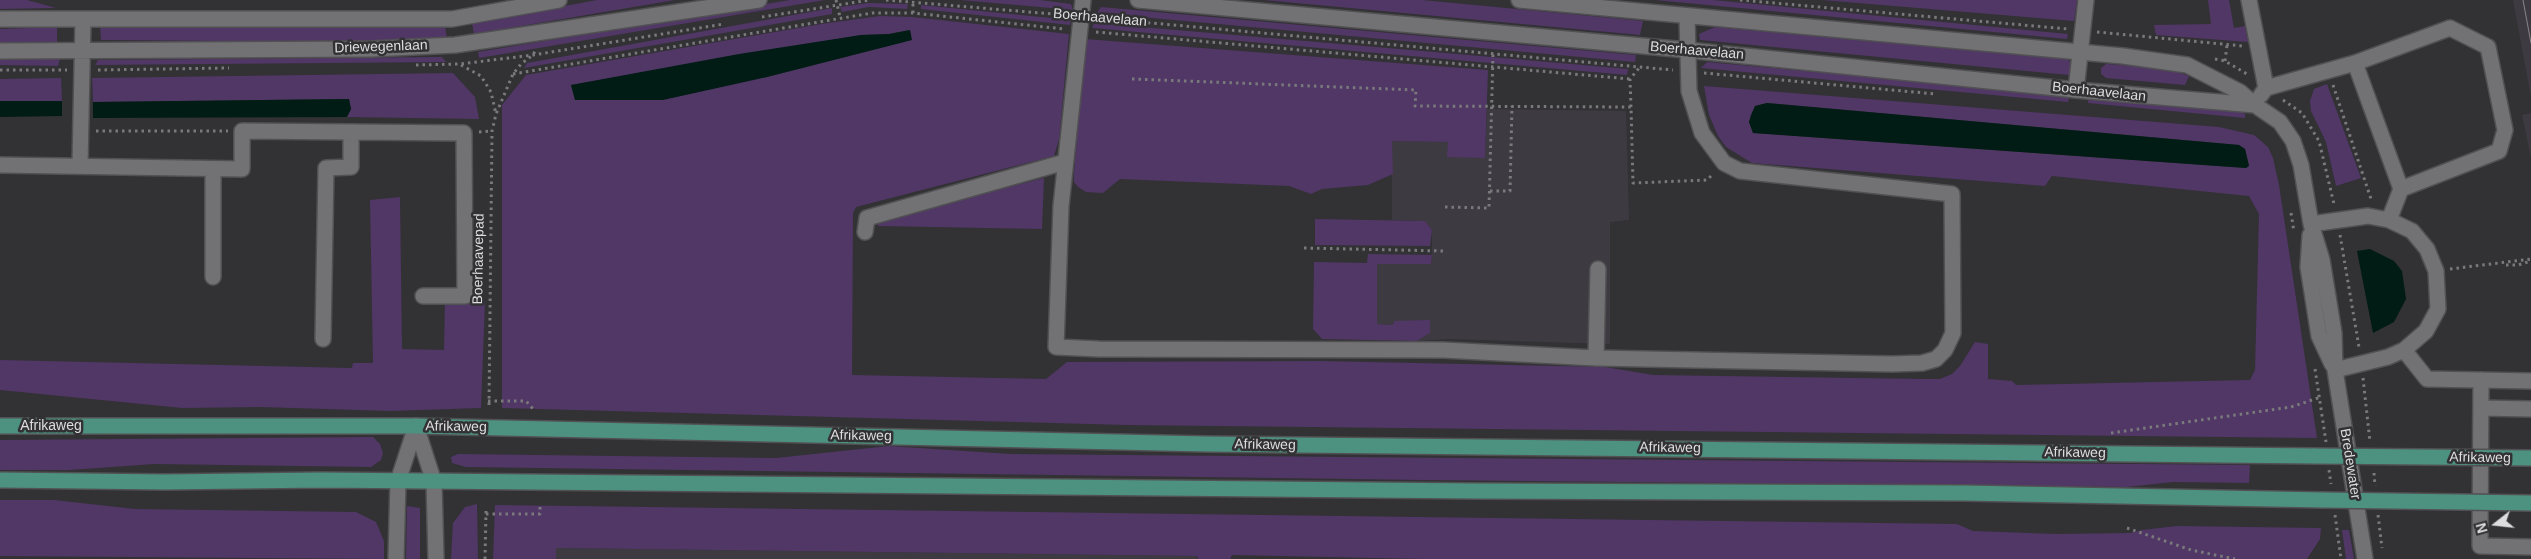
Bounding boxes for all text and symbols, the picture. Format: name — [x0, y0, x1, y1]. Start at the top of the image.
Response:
street label: Boerhaavelaan — [1052, 6, 1148, 30]
street label: Driewegenlaan — [334, 37, 428, 57]
street label: Boerhaavelaan — [1649, 39, 1745, 63]
street label: Boerhaavelaan — [2051, 79, 2147, 105]
street label: Boerhaavepad — [470, 213, 488, 305]
street label: Afrikaweg — [20, 418, 82, 434]
street label: Afrikaweg — [425, 418, 487, 436]
street label: Afrikaweg — [830, 427, 892, 445]
street label: Bredewater — [2336, 427, 2364, 501]
street label: Afrikaweg — [1234, 436, 1296, 454]
street label: Afrikaweg — [1639, 439, 1701, 457]
street label: Afrikaweg — [2044, 444, 2106, 462]
street label: Afrikaweg — [2449, 449, 2511, 467]
north arrow — [2471, 499, 2521, 549]
text: N — [2472, 521, 2491, 535]

